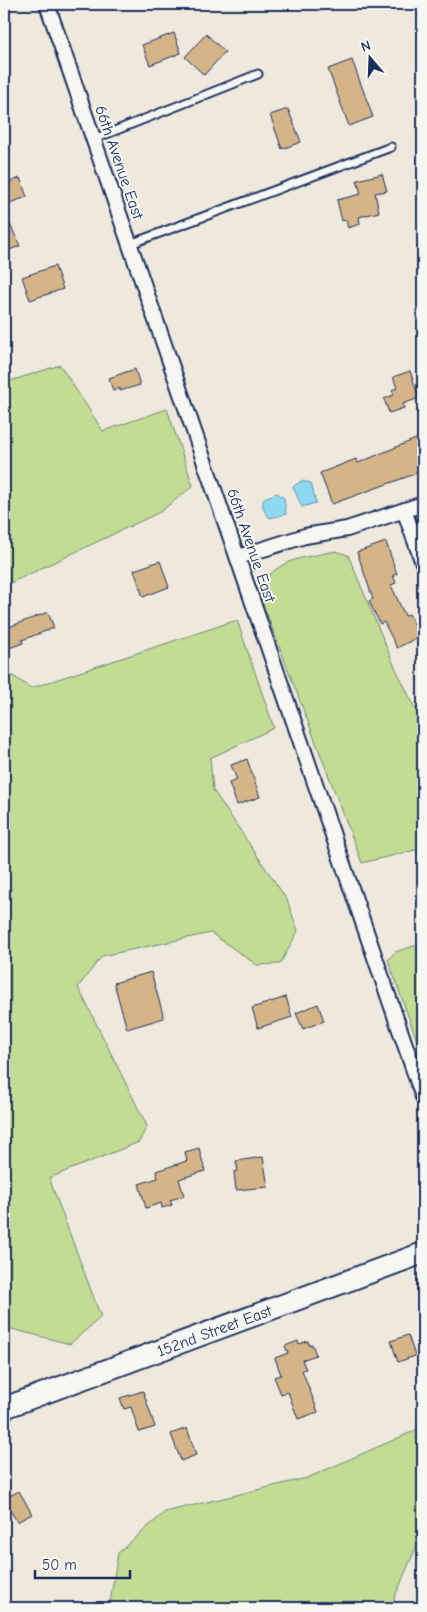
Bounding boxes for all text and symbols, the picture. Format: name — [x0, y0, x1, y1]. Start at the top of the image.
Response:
north arrow — [344, 32, 394, 82]
text: N — [359, 37, 373, 56]
street label: 66th Avenue East — [91, 103, 147, 222]
street label: 66th Avenue East — [223, 486, 279, 605]
street label: 152nd Street East — [155, 1302, 275, 1361]
scale bar — [35, 1547, 130, 1579]
text: 50 m — [42, 1556, 77, 1574]

